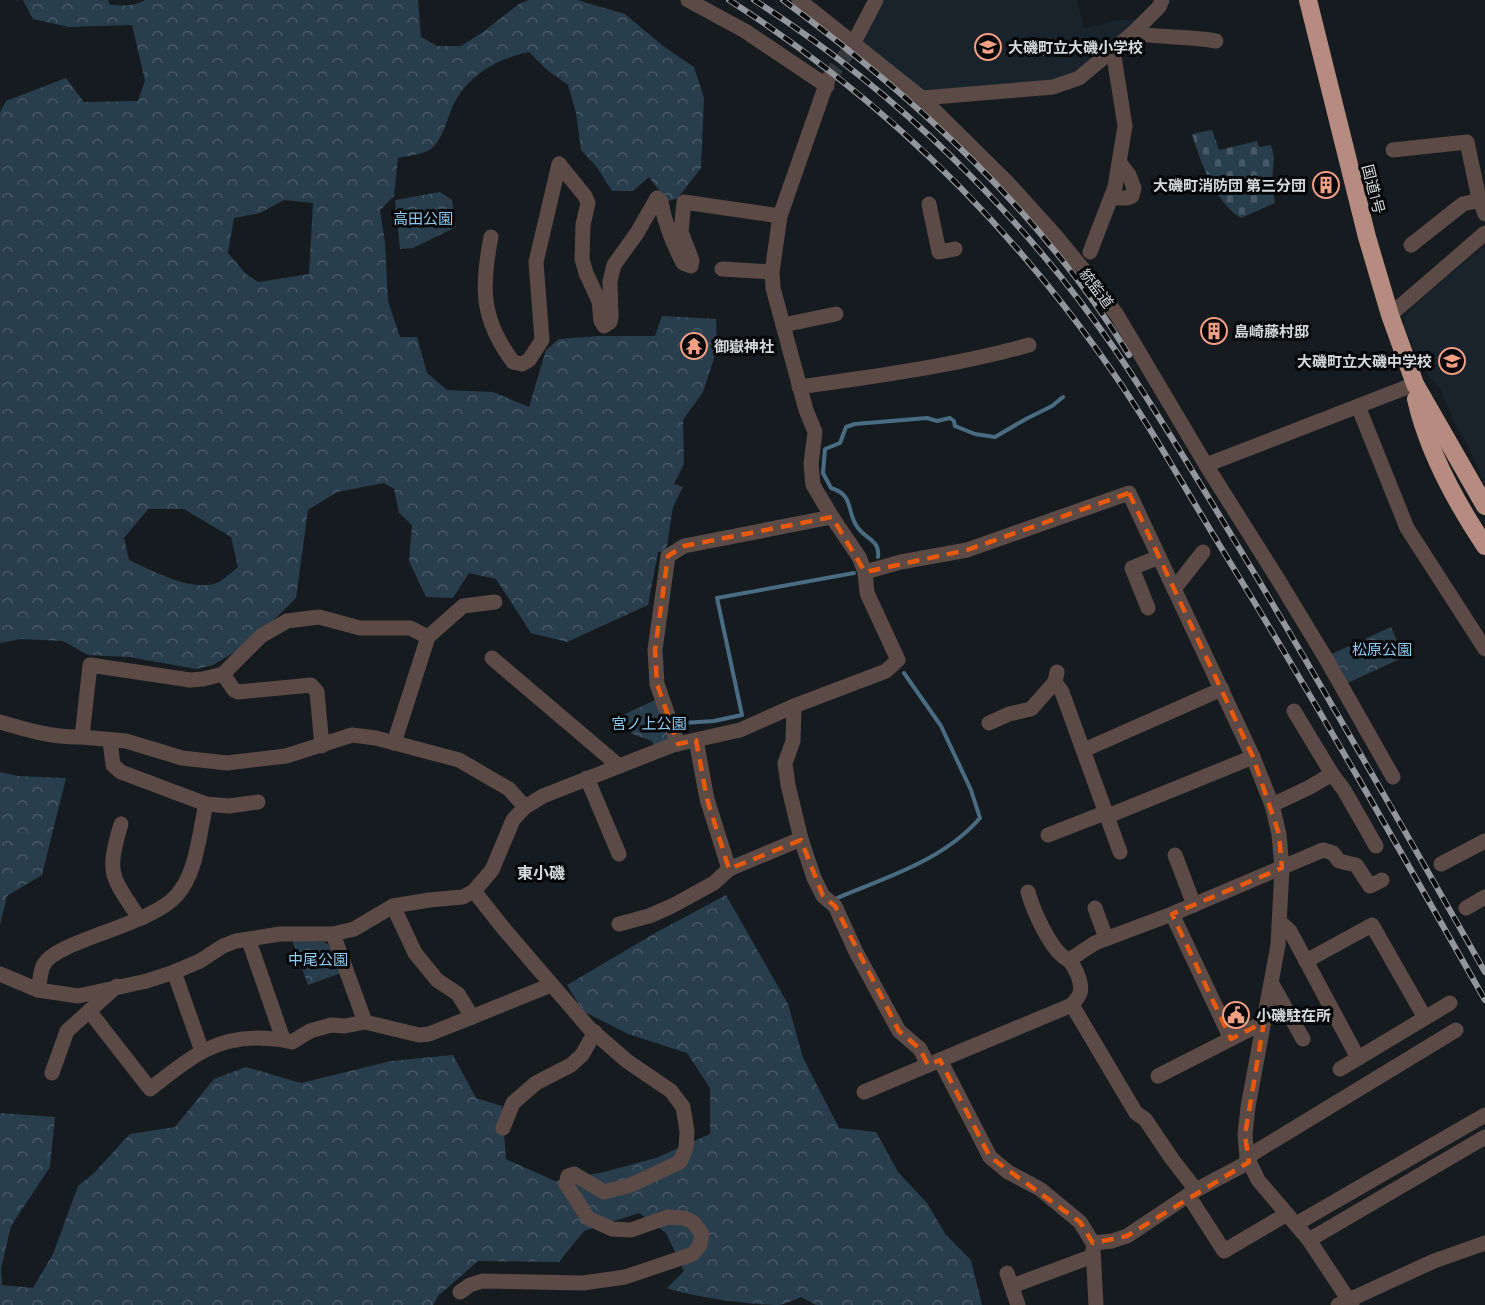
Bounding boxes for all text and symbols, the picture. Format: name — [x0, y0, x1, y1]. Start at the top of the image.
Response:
school or university icon: 大磯町立大磯小学校 — [973, 32, 1003, 62]
place label: 大磯町立大磯小学校 — [1008, 38, 1143, 56]
street label: 国道1号 — [1359, 162, 1389, 216]
building icon: 大磯町消防団 第三分団 — [1311, 170, 1341, 200]
place label: 大磯町消防団 第三分団 — [1153, 176, 1306, 194]
park label: 高田公園 — [393, 209, 453, 227]
street label: 統監道 — [1076, 265, 1118, 311]
building icon: 島崎藤村邸 — [1199, 316, 1229, 346]
place label: 島崎藤村邸 — [1234, 322, 1309, 340]
temple icon: 御嶽神社 — [679, 331, 709, 361]
place label: 御嶽神社 — [714, 337, 774, 355]
school or university icon: 大磯町立大磯中学校 — [1437, 346, 1467, 376]
place label: 大磯町立大磯中学校 — [1297, 352, 1432, 370]
park label: 松原公園 — [1352, 640, 1412, 658]
park label: 宮ノ上公園 — [611, 714, 687, 732]
district label: 東小磯 — [517, 863, 565, 882]
park label: 中尾公園 — [288, 950, 348, 968]
public building icon: 小磯駐在所 — [1221, 1000, 1251, 1030]
place label: 小磯駐在所 — [1256, 1006, 1331, 1024]

